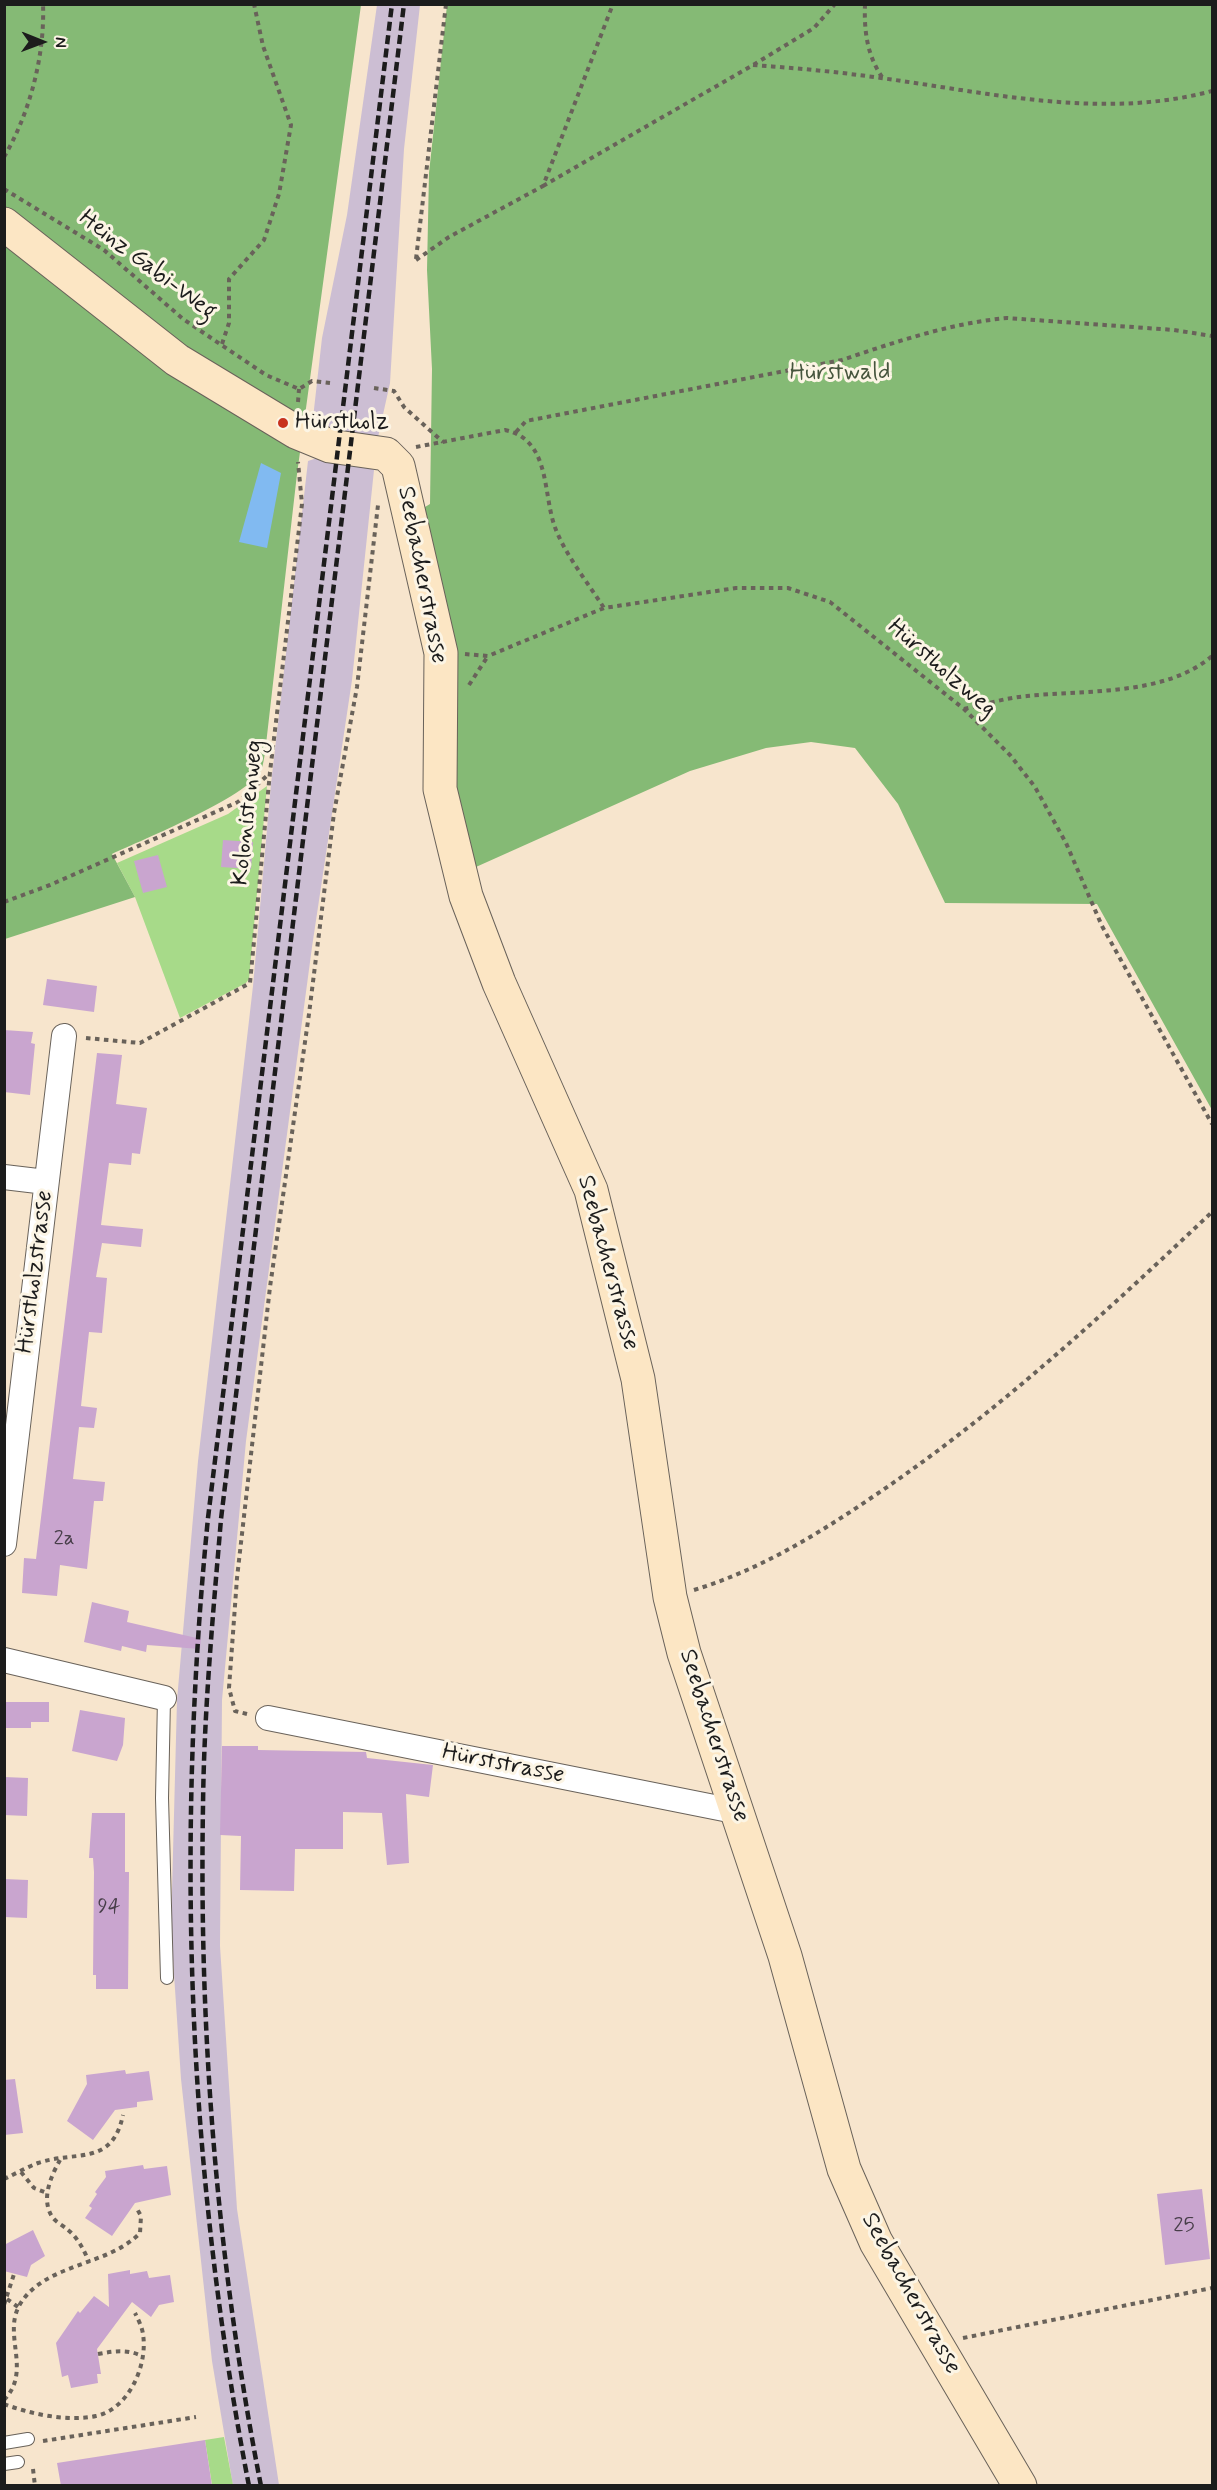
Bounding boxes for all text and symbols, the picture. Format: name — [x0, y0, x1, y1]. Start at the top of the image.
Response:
north arrow — [12, 12, 72, 72]
text: N — [50, 37, 71, 48]
street label: Heinz Gabi-Weg — [72, 205, 222, 327]
park label: Hürstwald — [789, 360, 891, 388]
place label: Hürstholz — [295, 409, 389, 437]
marker: Hürstholz — [276, 416, 290, 430]
street label: Seebacherstrasse — [390, 484, 452, 666]
street label: Hürstholzweg — [881, 614, 1001, 724]
street label: Kolonistenweg — [227, 739, 271, 887]
street label: Seebacherstrasse — [570, 1172, 644, 1354]
street label: Hürstholzstrasse — [12, 1189, 60, 1355]
house number: 2a — [53, 1527, 75, 1553]
street label: Seebacherstrasse — [671, 1646, 755, 1826]
street label: Hürststrasse — [439, 1739, 567, 1791]
house number: 94 — [97, 1895, 121, 1921]
street label: Seebacherstrasse — [854, 2208, 966, 2380]
house number: 25 — [1173, 2214, 1195, 2240]

